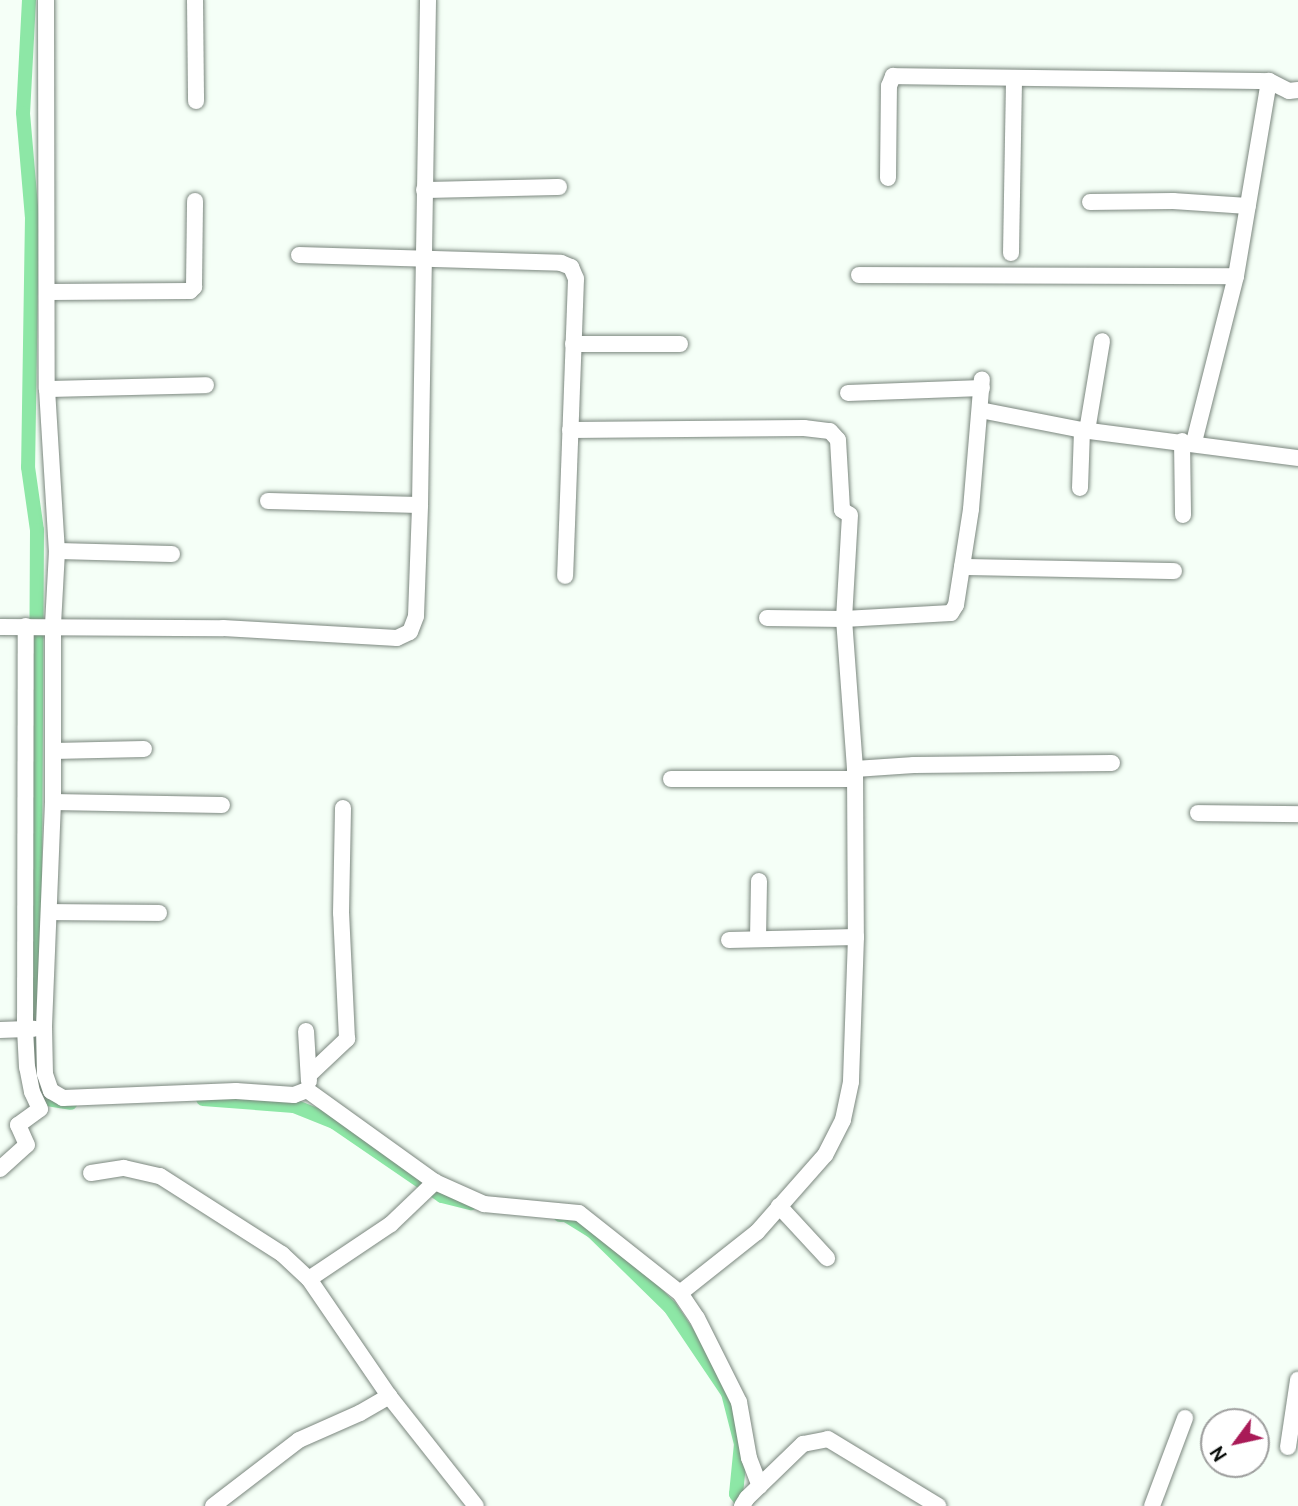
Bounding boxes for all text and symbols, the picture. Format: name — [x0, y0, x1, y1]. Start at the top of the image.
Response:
north arrow — [1200, 1408, 1270, 1478]
text: N — [1205, 1442, 1232, 1466]

